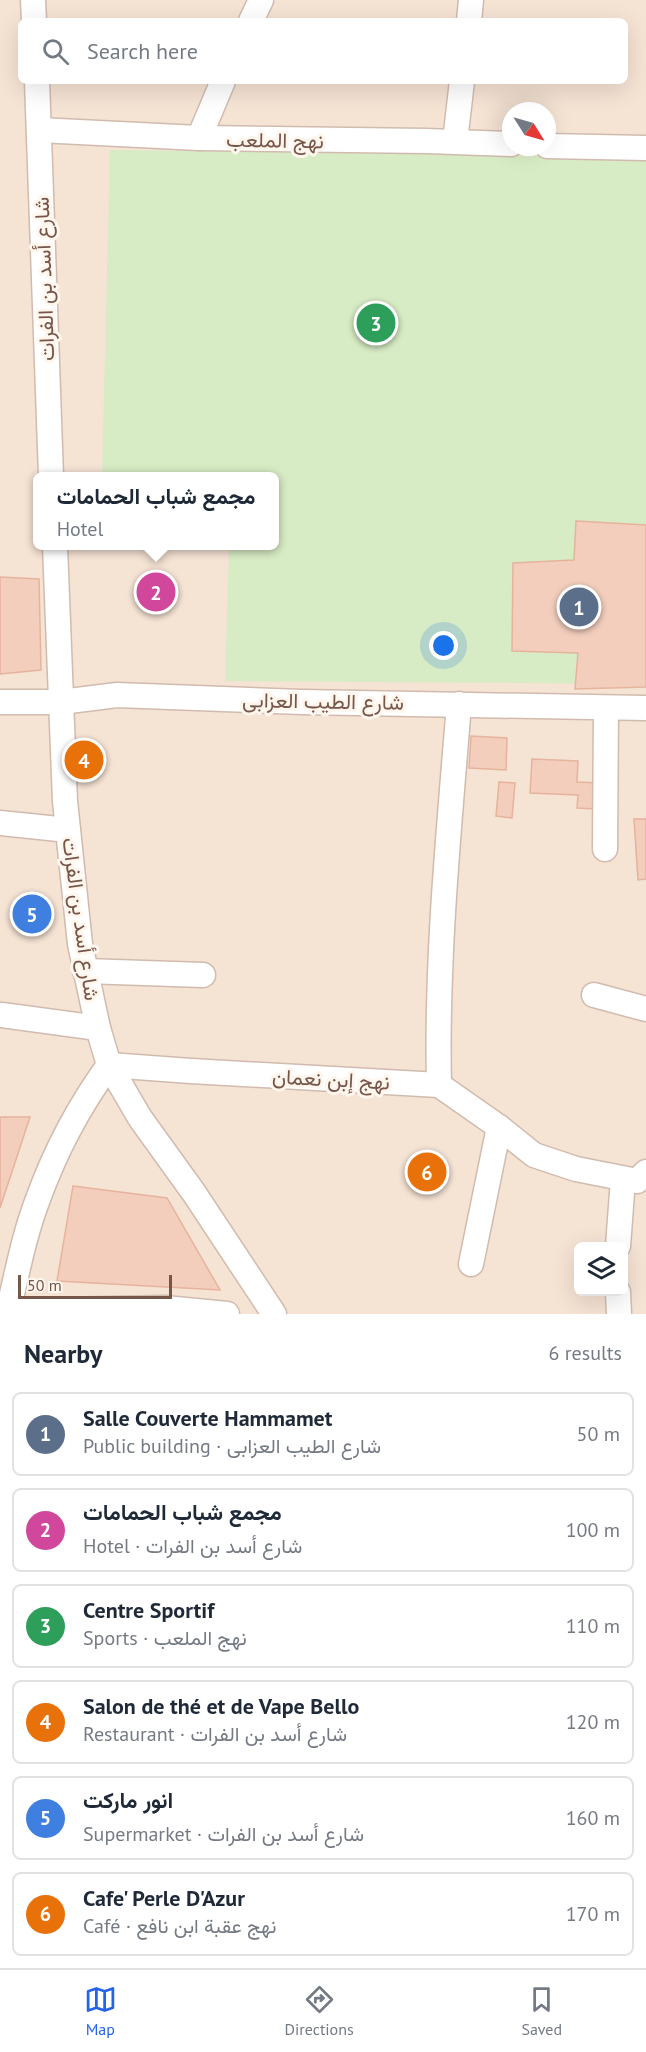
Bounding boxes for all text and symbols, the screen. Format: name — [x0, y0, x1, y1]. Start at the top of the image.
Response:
search box — [18, 18, 628, 84]
icon: search — [39, 35, 72, 68]
text: Search here — [87, 37, 198, 65]
north arrow — [502, 102, 556, 156]
street label: نهج الملعب — [226, 126, 324, 155]
street label: شارع أسد بن الفرات — [28, 196, 61, 362]
pin: 3 — [356, 300, 395, 346]
popup — [33, 472, 279, 550]
text: مجمع شباب الحمامات — [57, 482, 255, 510]
text: Hotel — [57, 516, 103, 542]
pin: 2 — [136, 570, 176, 614]
pin: 1 — [560, 584, 598, 630]
your location — [429, 631, 458, 660]
street label: شارع الطيب العزابى — [242, 686, 404, 717]
pin: 4 — [64, 738, 104, 783]
street label: شارع أسد بن الفرات — [55, 836, 106, 1002]
pin: 5 — [12, 892, 51, 936]
street label: نهج إبن نعمان — [271, 1062, 391, 1097]
pin: 6 — [408, 1150, 446, 1194]
map controls — [574, 1242, 628, 1296]
button: layers — [574, 1242, 628, 1296]
scale bar — [18, 1272, 172, 1300]
text: 50 m — [27, 1275, 62, 1295]
text: Nearby — [24, 1337, 102, 1370]
text: 6 results — [549, 1340, 622, 1366]
text: Salle Couverte Hammamet — [83, 1404, 332, 1432]
text: 1 — [40, 1421, 51, 1447]
text: 50 m — [577, 1421, 620, 1447]
text: Public building · شارع الطيب العزابى — [83, 1433, 381, 1459]
text: مجمع شباب الحمامات — [83, 1498, 282, 1526]
text: 2 — [40, 1517, 51, 1543]
text: 100 m — [566, 1517, 620, 1543]
text: Hotel · شارع أسد بن الفرات — [83, 1533, 302, 1559]
text: Centre Sportif — [83, 1596, 214, 1624]
text: 3 — [40, 1613, 51, 1639]
text: 110 m — [566, 1613, 620, 1639]
text: Sports · نهج الملعب — [83, 1625, 247, 1651]
text: Salon de thé et de Vape Bello — [83, 1692, 359, 1720]
text: 4 — [40, 1709, 51, 1735]
text: 120 m — [566, 1709, 620, 1735]
text: Restaurant · شارع أسد بن الفرات — [83, 1721, 347, 1747]
text: انور ماركت — [83, 1786, 173, 1814]
text: 5 — [40, 1805, 51, 1831]
text: 160 m — [566, 1805, 620, 1831]
text: Supermarket · شارع أسد بن الفرات — [83, 1821, 364, 1847]
text: Cafe' Perle D'Azur — [83, 1884, 245, 1912]
text: 6 — [40, 1901, 51, 1927]
text: 170 m — [566, 1901, 620, 1927]
text: Café · نهج عقبة ابن نافع — [83, 1913, 277, 1939]
tab: Map — [84, 1983, 117, 2039]
tab: Directions — [285, 1983, 354, 2039]
tab: Saved — [521, 1983, 562, 2039]

